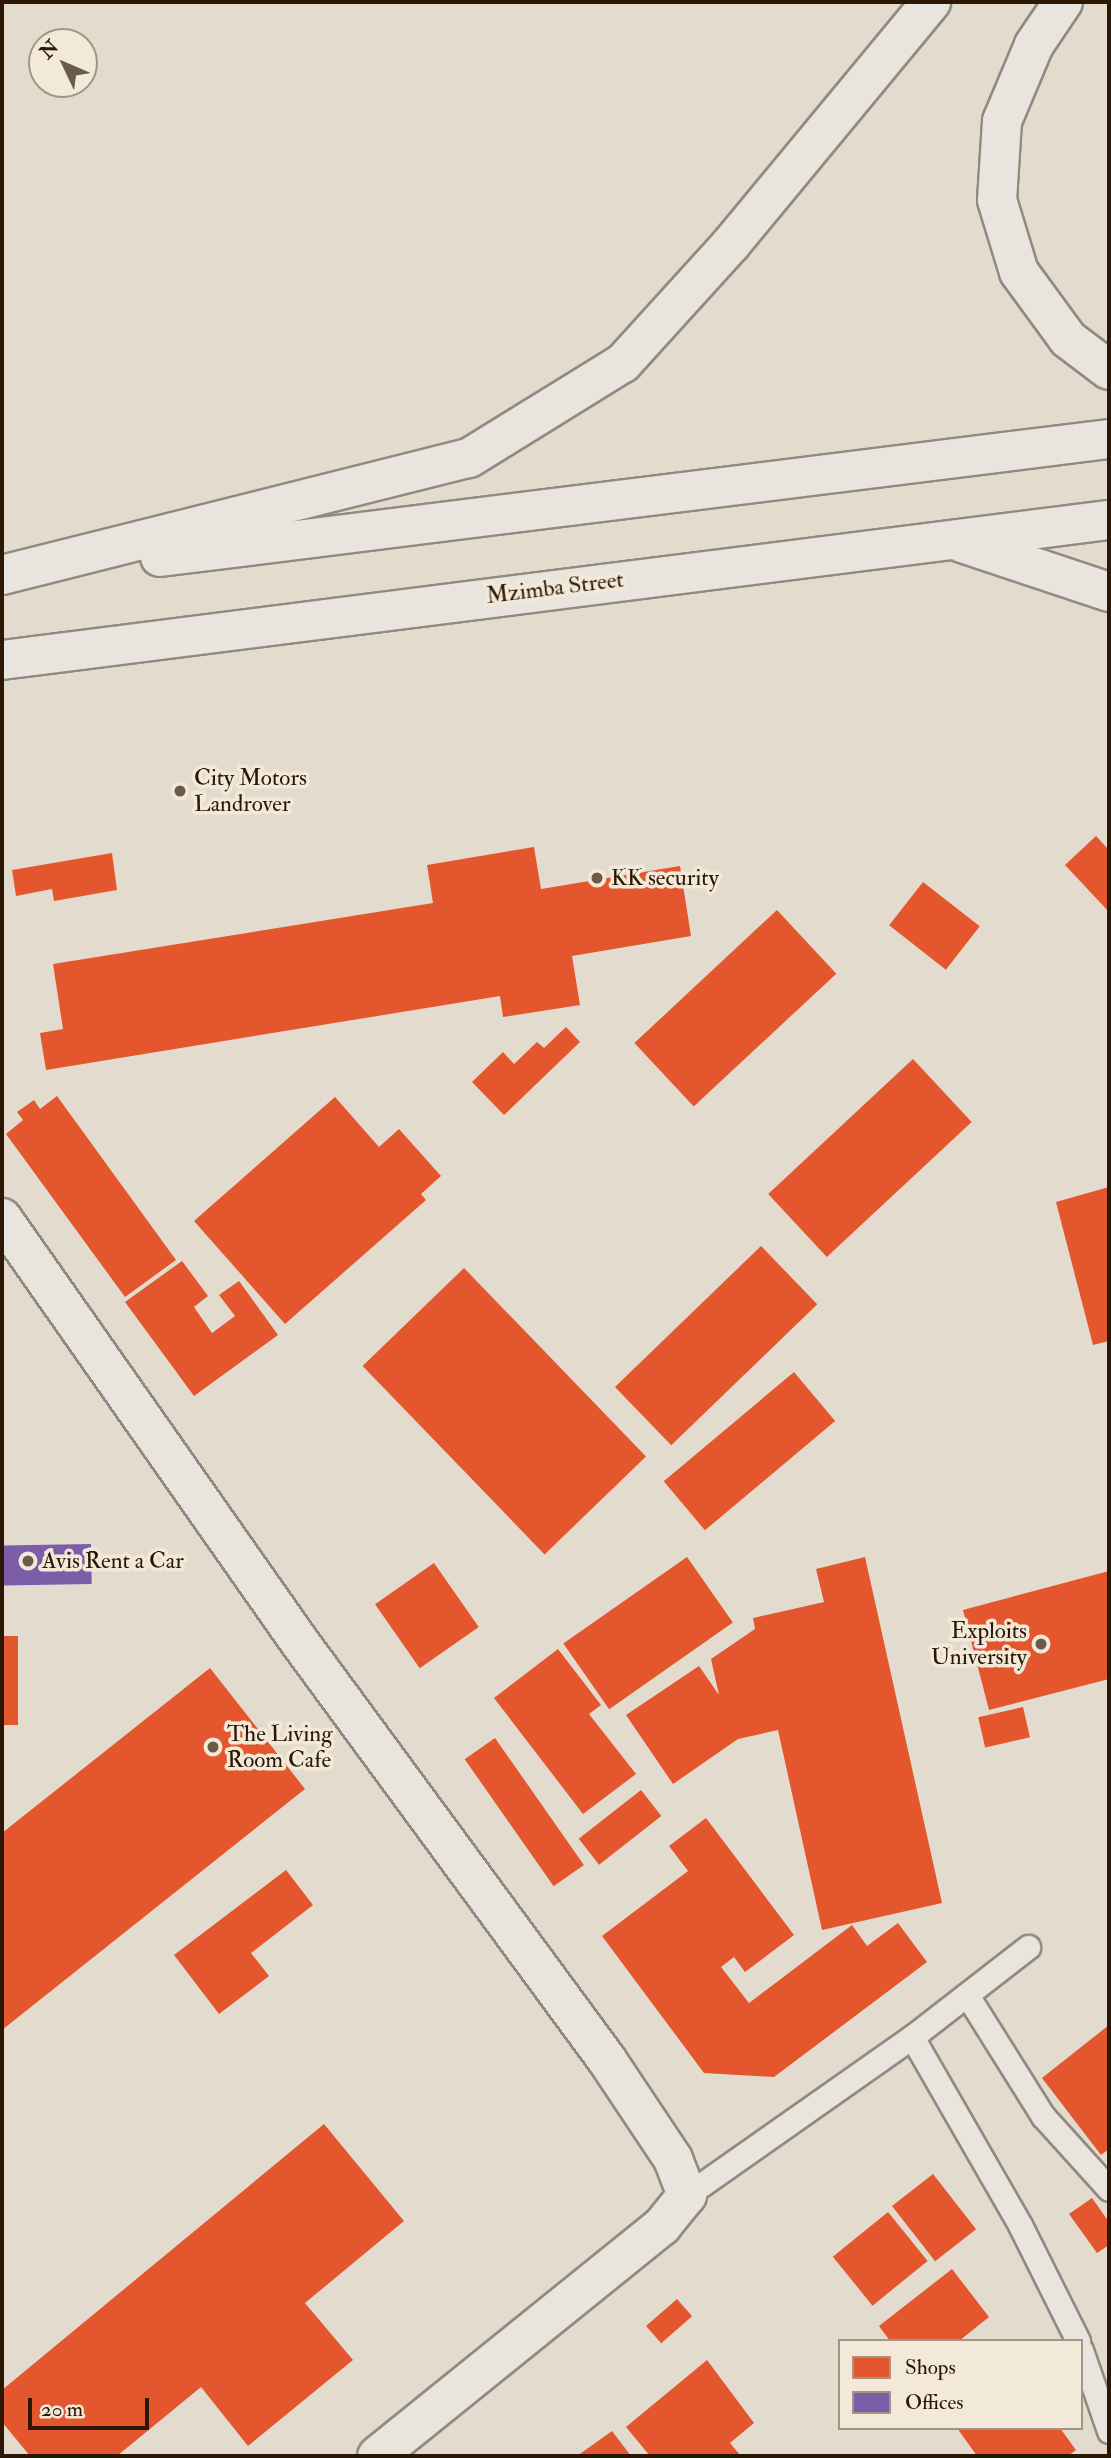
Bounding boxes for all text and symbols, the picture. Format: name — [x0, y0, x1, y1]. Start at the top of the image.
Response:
north arrow — [28, 28, 98, 98]
text: N — [35, 35, 64, 64]
street label: Mzimba Street — [485, 566, 625, 610]
place label: City Motors Landrover — [194, 764, 307, 818]
marker: City Motors Landrover — [172, 783, 188, 799]
place label: KK security — [611, 864, 719, 892]
marker: KK security — [589, 870, 605, 886]
place label: Avis Rent a Car — [42, 1547, 184, 1575]
marker: Avis Rent a Car — [20, 1553, 36, 1569]
place label: Exploits University — [931, 1617, 1027, 1671]
marker: Exploits University — [1033, 1636, 1049, 1652]
place label: The Living Room Cafe — [227, 1720, 333, 1774]
marker: The Living Room Cafe — [205, 1739, 221, 1755]
legend — [838, 2339, 1083, 2430]
text: Shops — [905, 2354, 956, 2381]
scale bar — [32, 2384, 152, 2428]
text: Offices — [905, 2389, 963, 2416]
text: 20 m — [41, 2396, 83, 2423]

